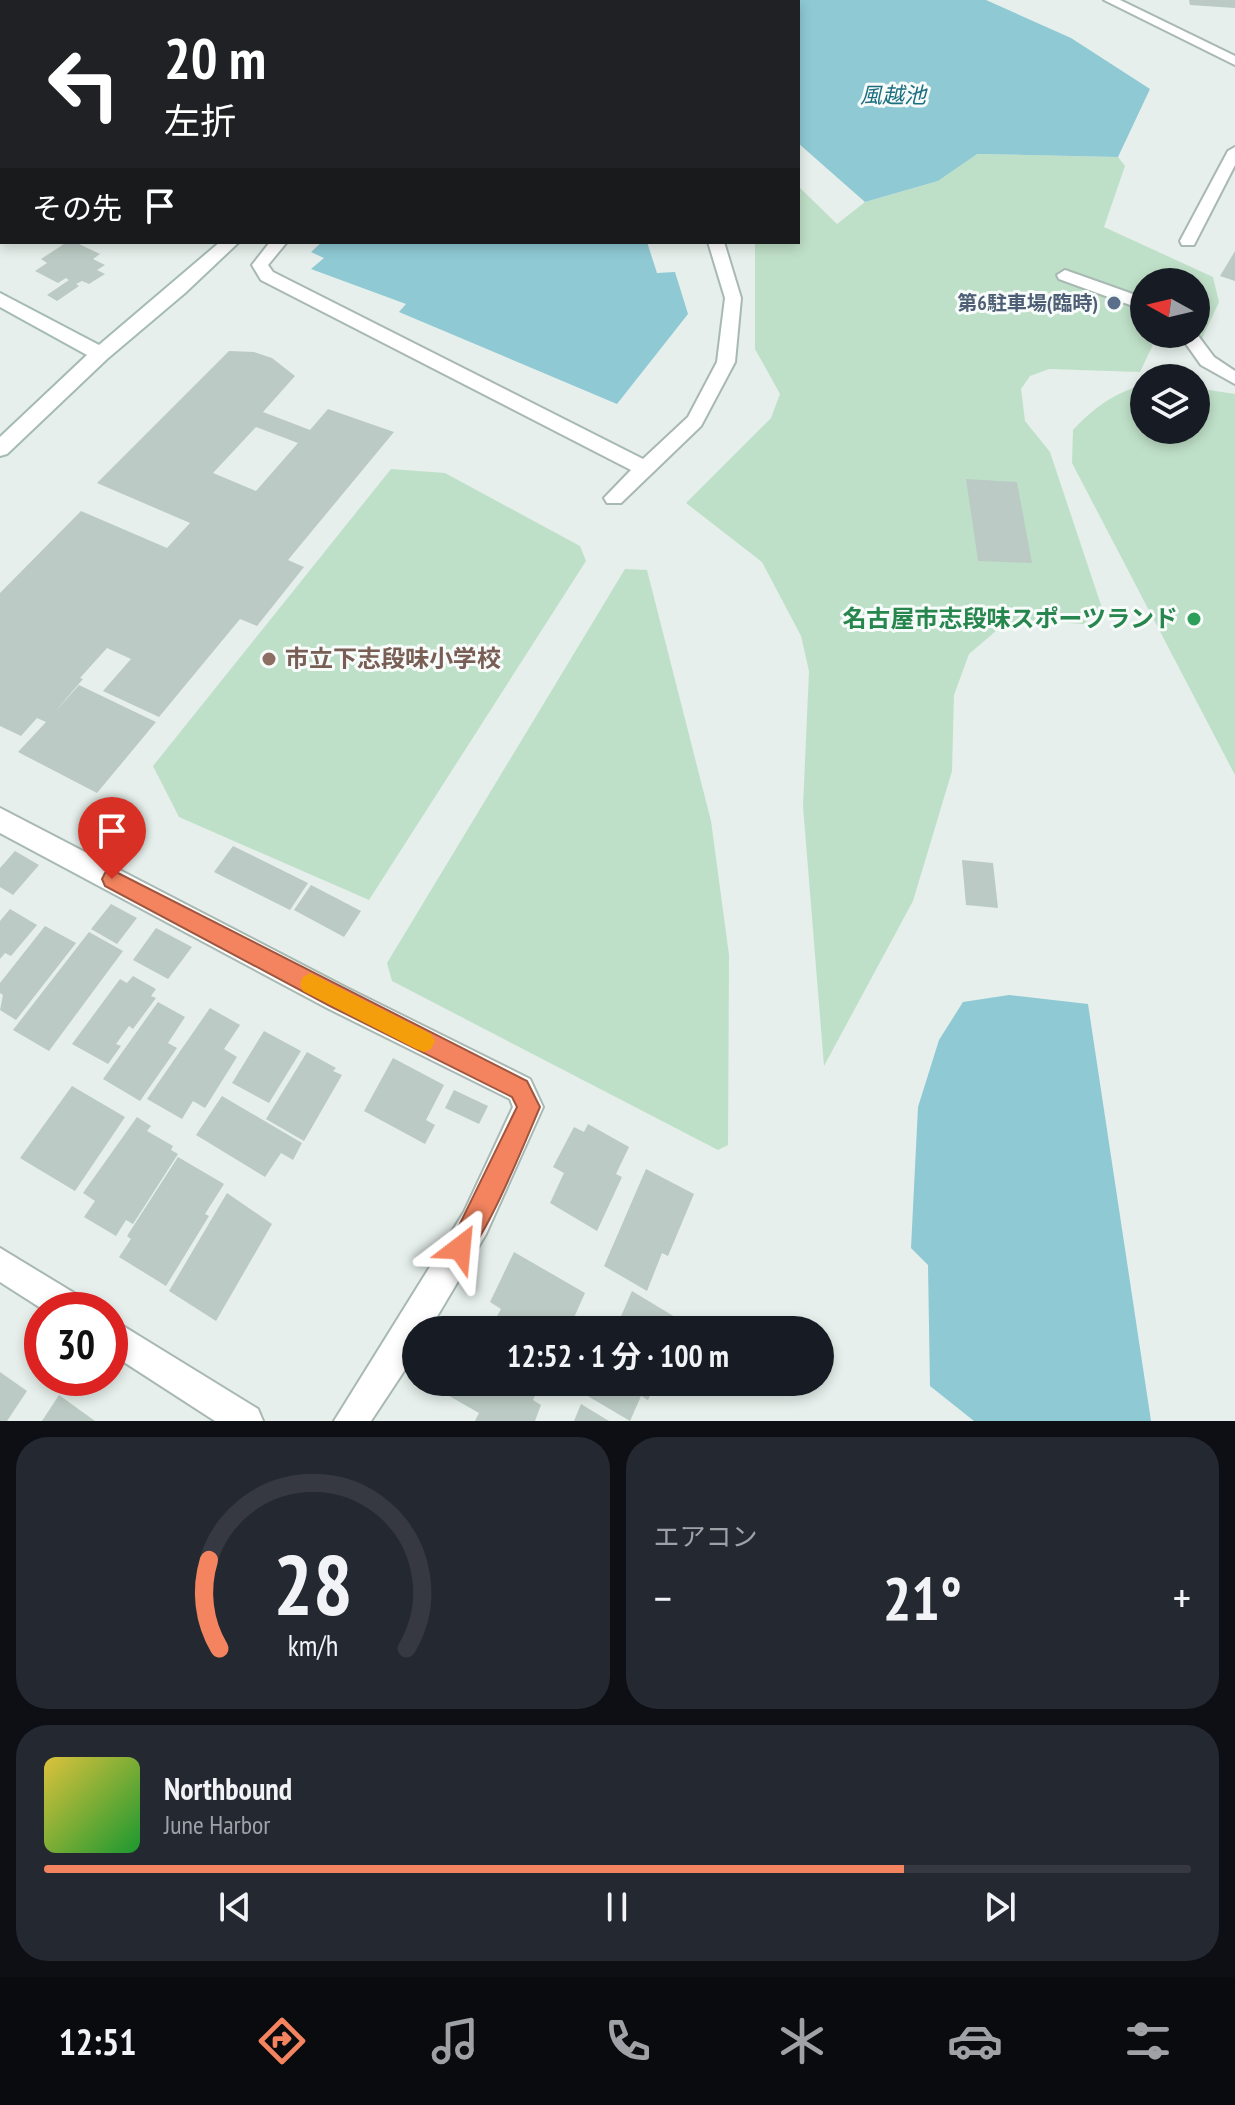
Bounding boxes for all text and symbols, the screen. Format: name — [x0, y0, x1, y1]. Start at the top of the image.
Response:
text: 20 m — [164, 22, 266, 94]
icon: left — [32, 32, 136, 136]
water label: 風越池 — [860, 81, 928, 109]
text: 左折 — [164, 97, 236, 144]
icon: arrive — [138, 184, 182, 228]
text: その先 — [32, 188, 122, 227]
north arrow — [1130, 268, 1210, 348]
map controls — [1130, 268, 1210, 444]
place label: 第6駐車場(臨時) — [957, 290, 1098, 316]
marker: 第6駐車場(臨時) — [1105, 294, 1123, 312]
button: layers — [1130, 364, 1210, 444]
place label: 名古屋市志段味スポーツランド — [842, 603, 1178, 634]
marker: 名古屋市志段味スポーツランド — [1185, 610, 1203, 628]
place label: 市立下志段味小学校 — [285, 643, 501, 674]
marker: 市立下志段味小学校 — [260, 650, 278, 668]
pin — [78, 797, 146, 879]
icon: arrive — [90, 809, 134, 853]
position arrow — [418, 1206, 502, 1290]
speed limit sign: 30 — [24, 1292, 128, 1396]
text: 12:52 · 1 分 · 100 m — [507, 1336, 729, 1375]
text: エアコン — [654, 1520, 758, 1553]
text: 28 — [273, 1530, 353, 1638]
text: 21° — [883, 1559, 962, 1637]
text: − — [654, 1569, 672, 1626]
text: + — [1173, 1569, 1191, 1626]
text: km/h — [287, 1627, 338, 1664]
text: Northbound — [164, 1769, 292, 1808]
text: June Harbor — [164, 1808, 270, 1841]
icon: previous — [213, 1885, 257, 1929]
icon: pause — [595, 1885, 639, 1929]
icon: next — [978, 1885, 1022, 1929]
icon: directions — [254, 2013, 310, 2069]
icon: music — [427, 2013, 483, 2069]
icon: phone — [600, 2013, 656, 2069]
icon: climate — [774, 2013, 830, 2069]
icon: car — [947, 2013, 1003, 2069]
icon: filters — [1120, 2013, 1176, 2069]
text: 12:51 — [59, 2018, 137, 2065]

